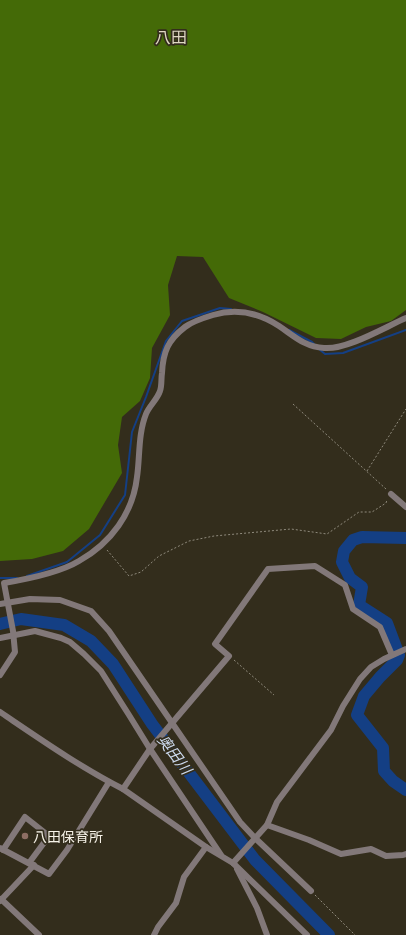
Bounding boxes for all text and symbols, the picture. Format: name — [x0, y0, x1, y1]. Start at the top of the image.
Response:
district label: 八田 — [155, 27, 187, 47]
water label: 奥田川 — [154, 731, 197, 779]
place label: 八田保育所 — [33, 828, 103, 845]
marker: 八田保育所 — [20, 831, 30, 841]

